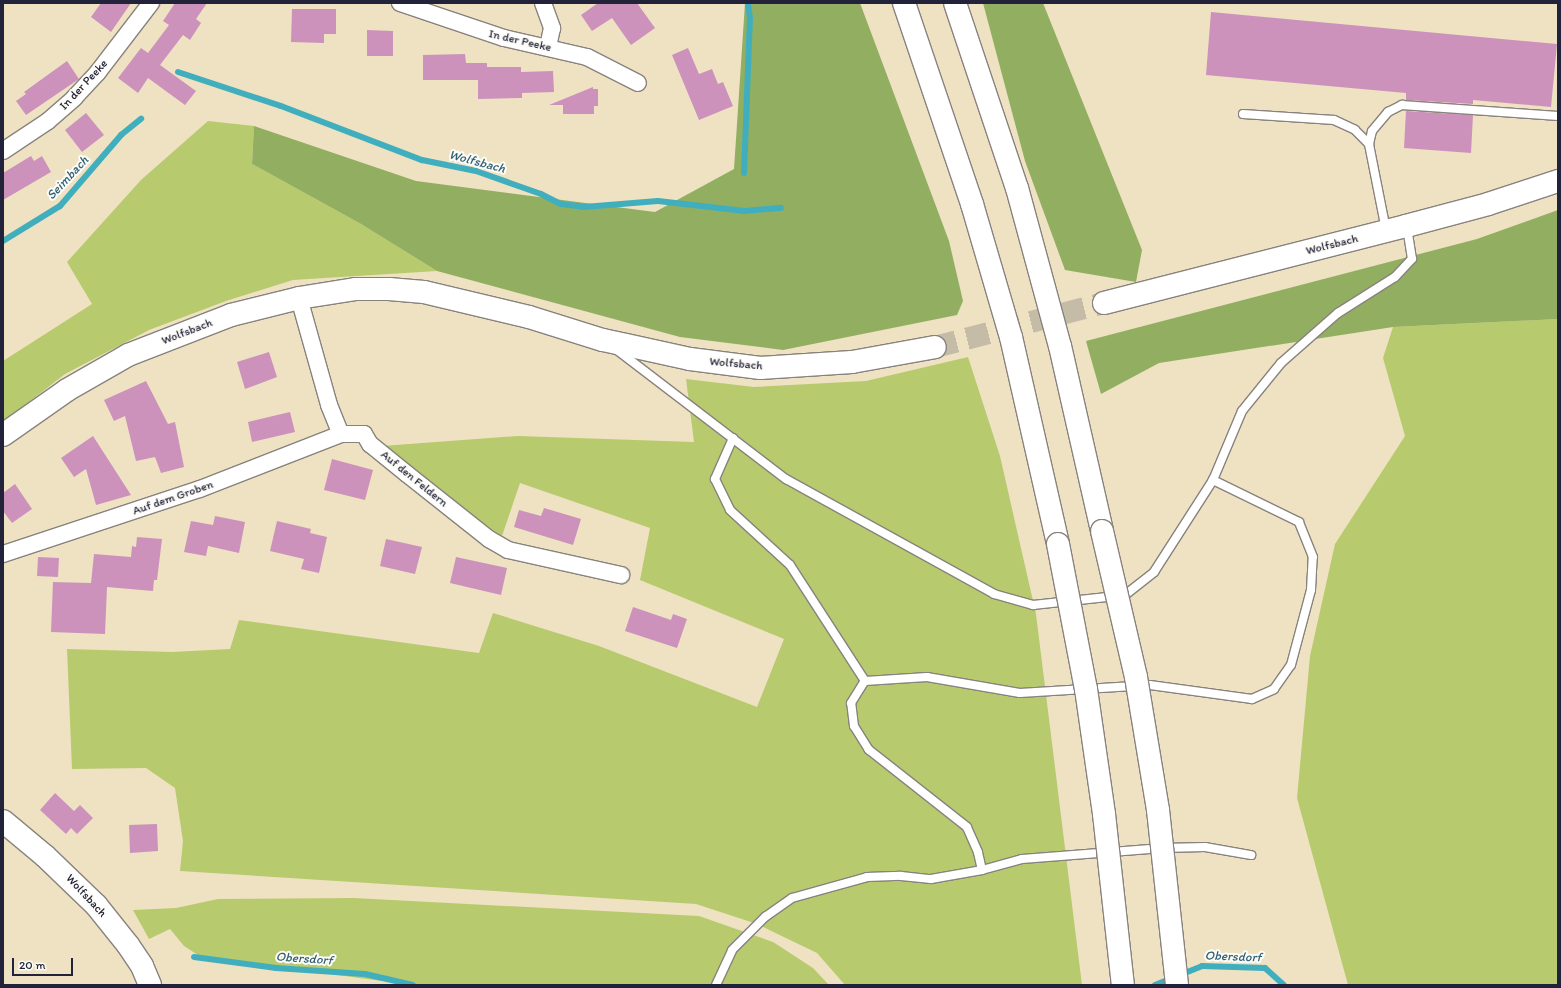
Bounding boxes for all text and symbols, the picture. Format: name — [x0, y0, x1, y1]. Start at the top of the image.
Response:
street label: In der Peeke — [488, 27, 552, 55]
street label: In der Peeke — [57, 57, 111, 113]
water label: Wolfsbach — [447, 147, 507, 177]
water label: Seimbach — [44, 153, 92, 203]
street label: Wolfsbach — [1304, 232, 1360, 258]
street label: Wolfsbach — [160, 316, 214, 348]
street label: Wolfsbach — [709, 355, 763, 373]
street label: Auf den Feldern — [378, 448, 450, 510]
street label: Auf dem Groben — [131, 478, 215, 518]
street label: Wolfsbach — [63, 872, 109, 920]
water label: Obersdorf — [1204, 948, 1262, 966]
water label: Obersdorf — [275, 949, 333, 969]
scale bar — [14, 950, 75, 976]
text: 20 m — [19, 958, 46, 972]

